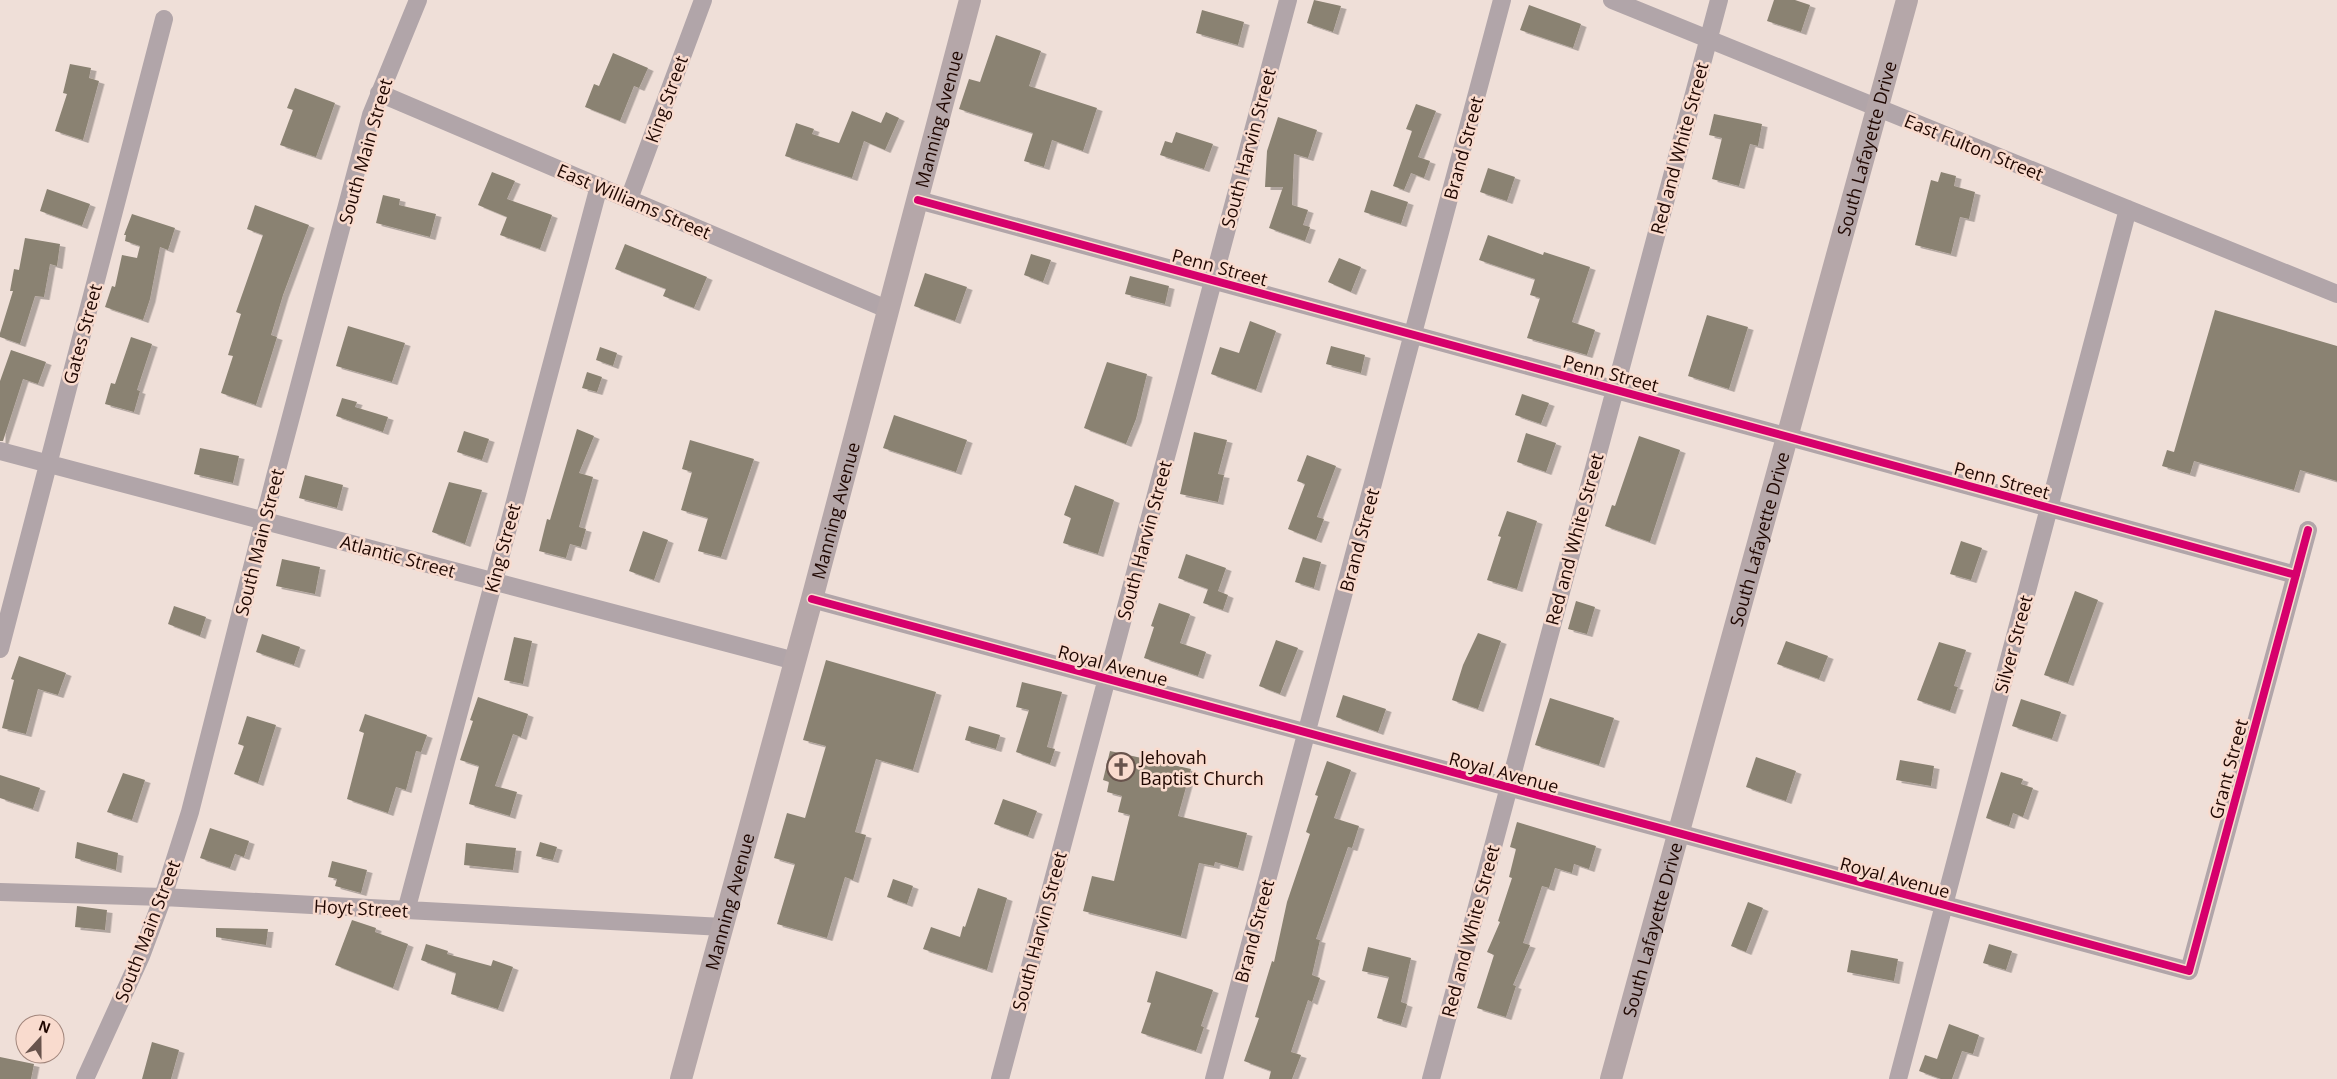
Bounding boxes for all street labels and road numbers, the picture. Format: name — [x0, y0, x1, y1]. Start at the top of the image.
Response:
street label: Manning Avenue — [909, 48, 968, 190]
street label: King Street — [639, 52, 693, 146]
street label: South Lafayette Drive — [1831, 58, 1902, 238]
street label: Red and White Street — [1644, 59, 1714, 237]
street label: South Harvin Street — [1215, 66, 1281, 230]
street label: South Main Street — [333, 75, 397, 227]
street label: Brand Street — [1438, 94, 1488, 202]
street label: East Fulton Street — [1901, 108, 2047, 186]
street label: East Williams Street — [554, 158, 714, 244]
street label: Penn Street — [1170, 243, 1270, 291]
street label: Gates Street — [57, 281, 107, 387]
street label: Penn Street — [1561, 349, 1661, 397]
street label: Manning Avenue — [806, 439, 865, 582]
street label: South Lafayette Drive — [1724, 449, 1795, 629]
street label: Red and White Street — [1539, 450, 1609, 628]
street label: Penn Street — [1952, 456, 2052, 504]
street label: South Harvin Street — [1111, 458, 1177, 622]
street label: South Main Street — [229, 466, 289, 618]
street label: Brand Street — [1334, 486, 1384, 594]
street label: King Street — [479, 501, 525, 595]
street label: Atlantic Street — [338, 529, 458, 583]
street label: Silver Street — [1988, 592, 2038, 696]
street label: Royal Avenue — [1055, 639, 1171, 691]
street label: Grant Street — [2203, 716, 2253, 822]
street label: Royal Avenue — [1446, 746, 1562, 798]
street label: Manning Avenue — [699, 830, 760, 973]
street label: South Lafayette Drive — [1617, 839, 1687, 1020]
street label: Red and White Street — [1435, 842, 1505, 1020]
street label: South Harvin Street — [1006, 849, 1072, 1013]
street label: Royal Avenue — [1837, 851, 1953, 903]
street label: South Main Street — [109, 856, 185, 1006]
street label: Brand Street — [1229, 877, 1279, 985]
street label: Hoyt Street — [313, 894, 409, 922]

